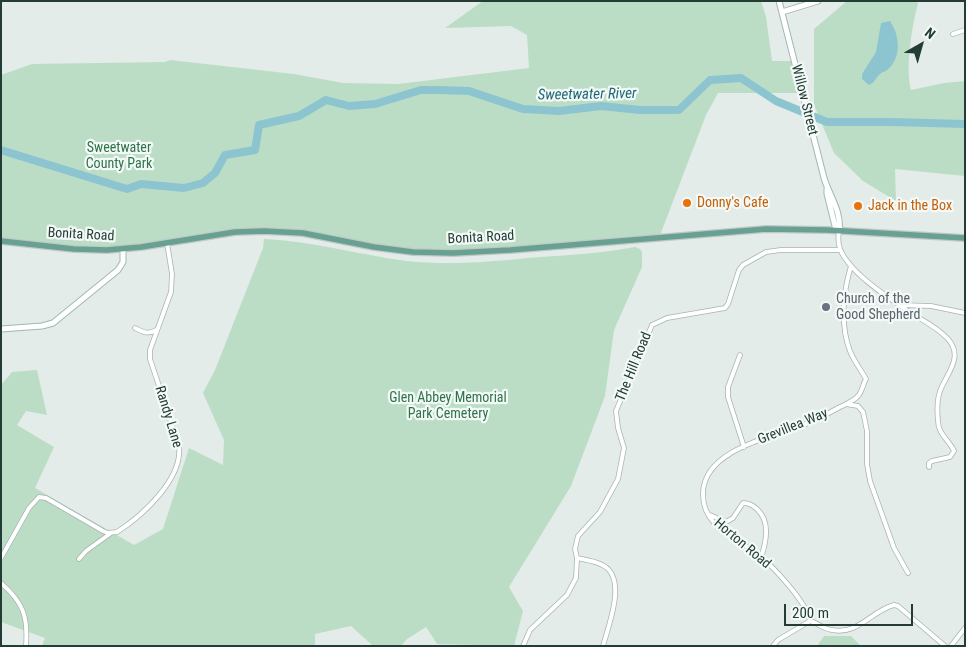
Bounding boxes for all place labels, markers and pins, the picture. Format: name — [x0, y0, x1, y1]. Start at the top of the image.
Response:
place label: Donny's Cafe — [697, 195, 768, 211]
marker: Donny's Cafe — [681, 197, 693, 209]
place label: Jack in the Box — [868, 198, 952, 214]
marker: Jack in the Box — [852, 200, 864, 212]
place label: Church of the Good Shepherd — [836, 291, 920, 324]
marker: Church of the Good Shepherd — [820, 301, 832, 313]

